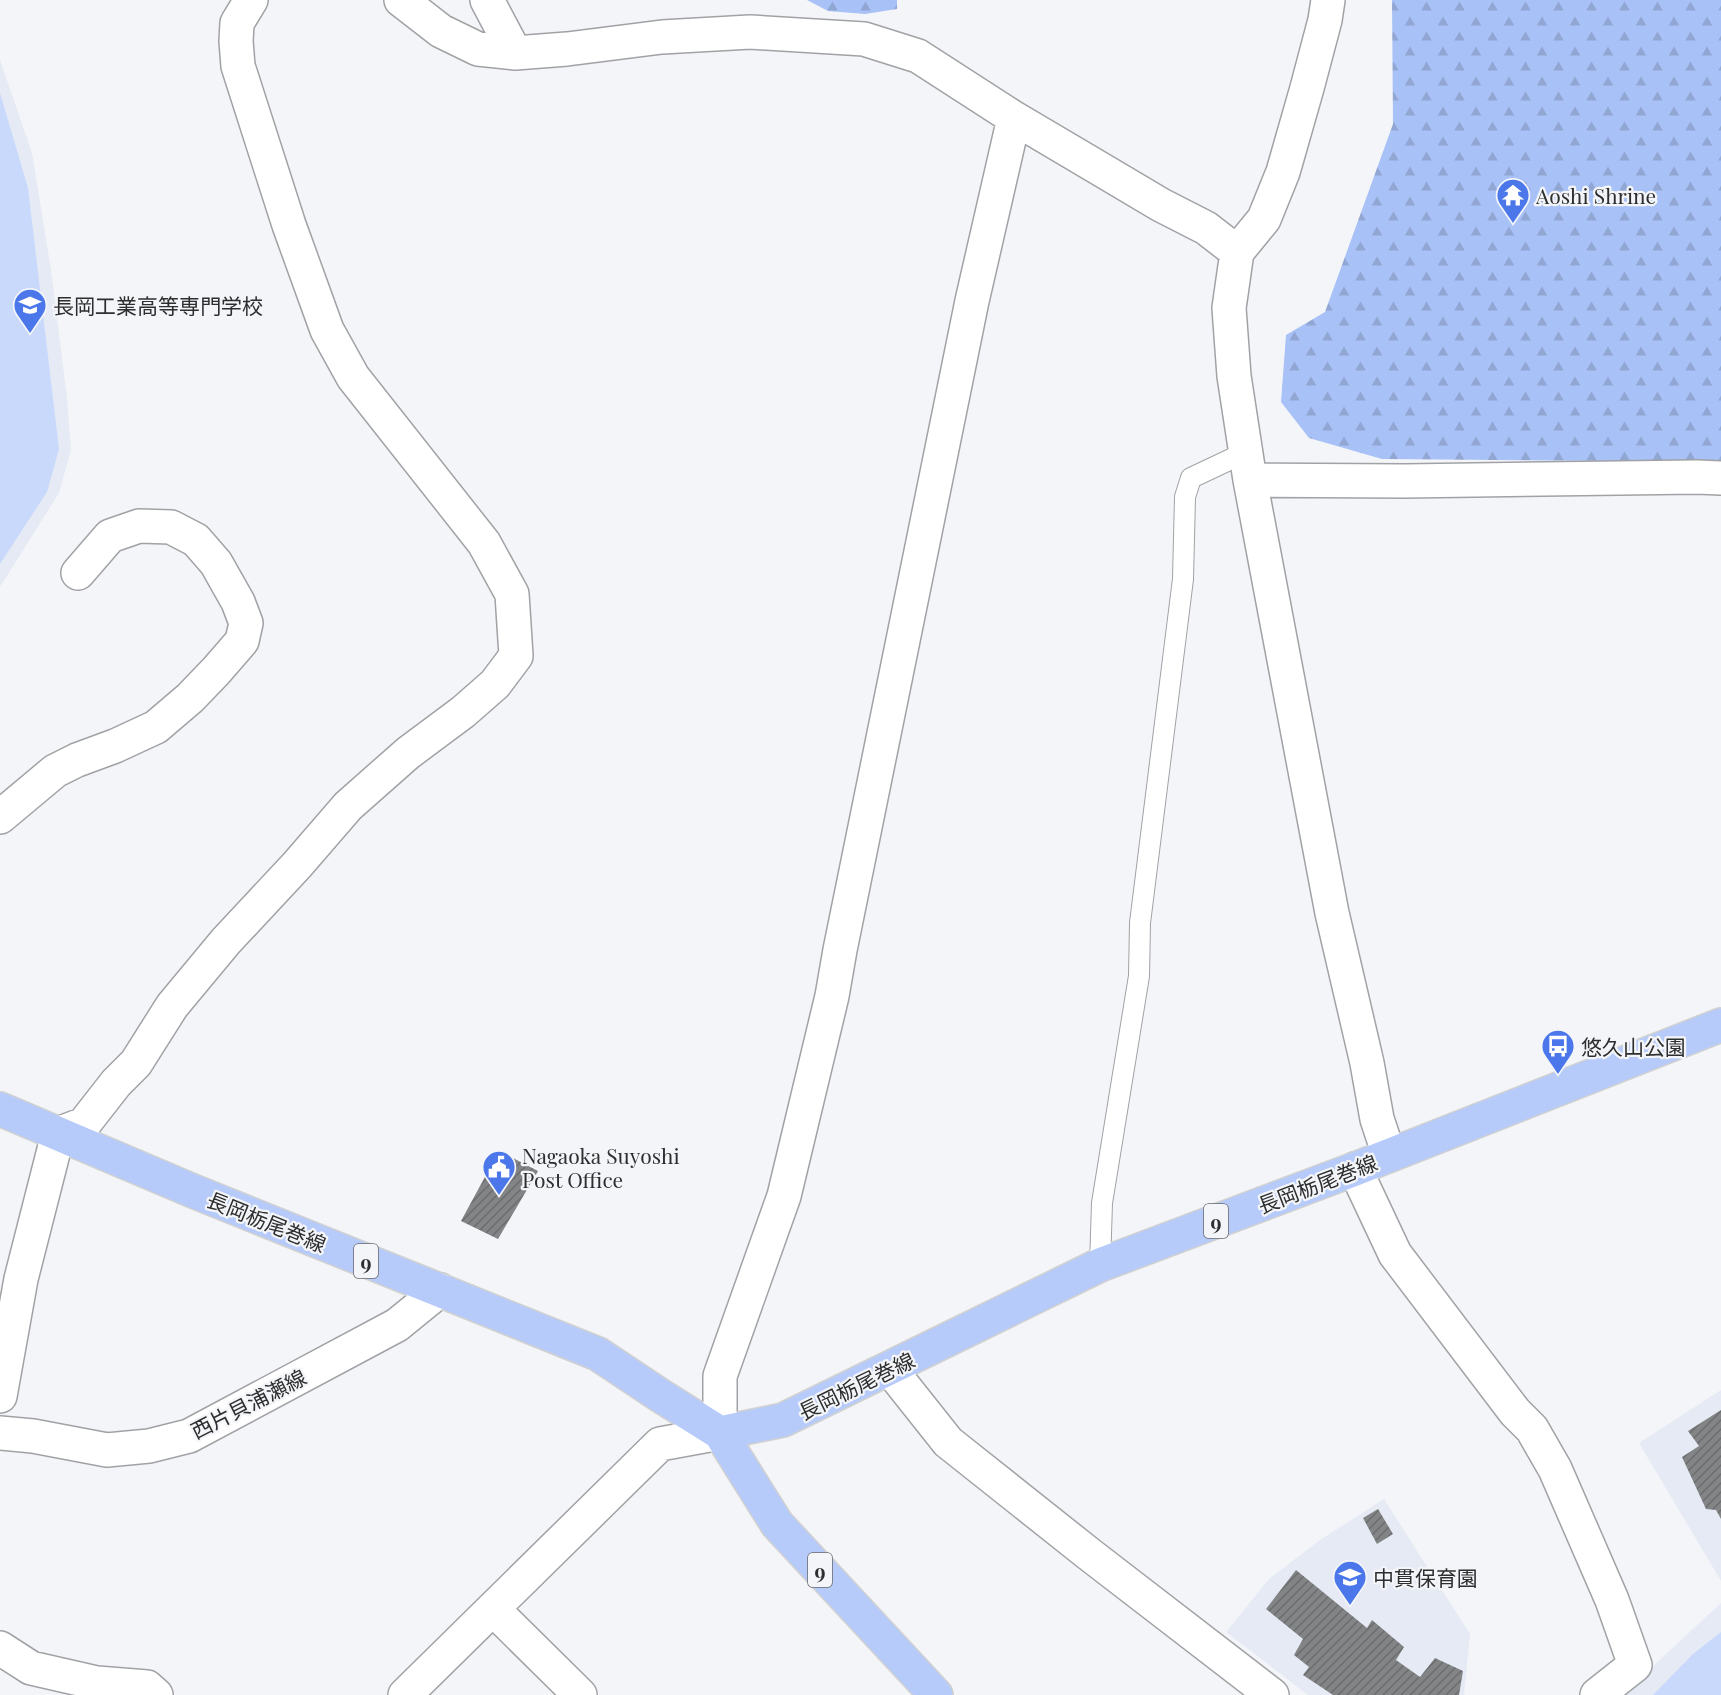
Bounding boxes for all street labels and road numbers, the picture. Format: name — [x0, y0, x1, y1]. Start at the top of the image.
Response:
street label: 長岡栃尾巻線 — [1253, 1147, 1381, 1219]
street label: 長岡栃尾巻線 — [203, 1184, 331, 1258]
road number: 9 — [1204, 1204, 1228, 1238]
road number: 9 — [354, 1244, 378, 1278]
street label: 長岡栃尾巻線 — [793, 1345, 919, 1425]
street label: 西片貝浦瀬線 — [186, 1362, 310, 1444]
road number: 9 — [808, 1553, 832, 1587]

